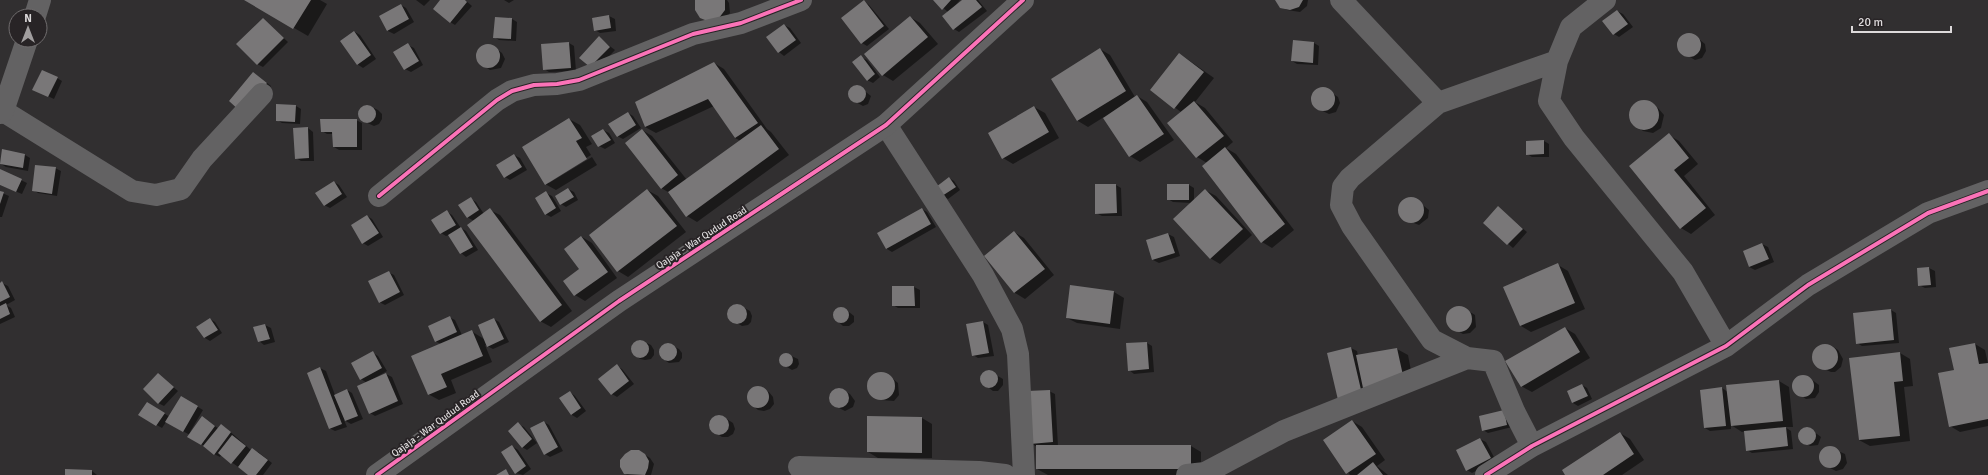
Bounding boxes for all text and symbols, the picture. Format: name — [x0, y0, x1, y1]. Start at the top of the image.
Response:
north arrow — [8, 8, 48, 48]
scale bar — [1852, 8, 1951, 34]
text: N — [24, 12, 32, 25]
text: 20 m — [1858, 15, 1883, 30]
street label: Qajaja - War Qudud Road — [654, 204, 749, 272]
street label: Qajaja - War Qudud Road — [389, 388, 482, 460]

